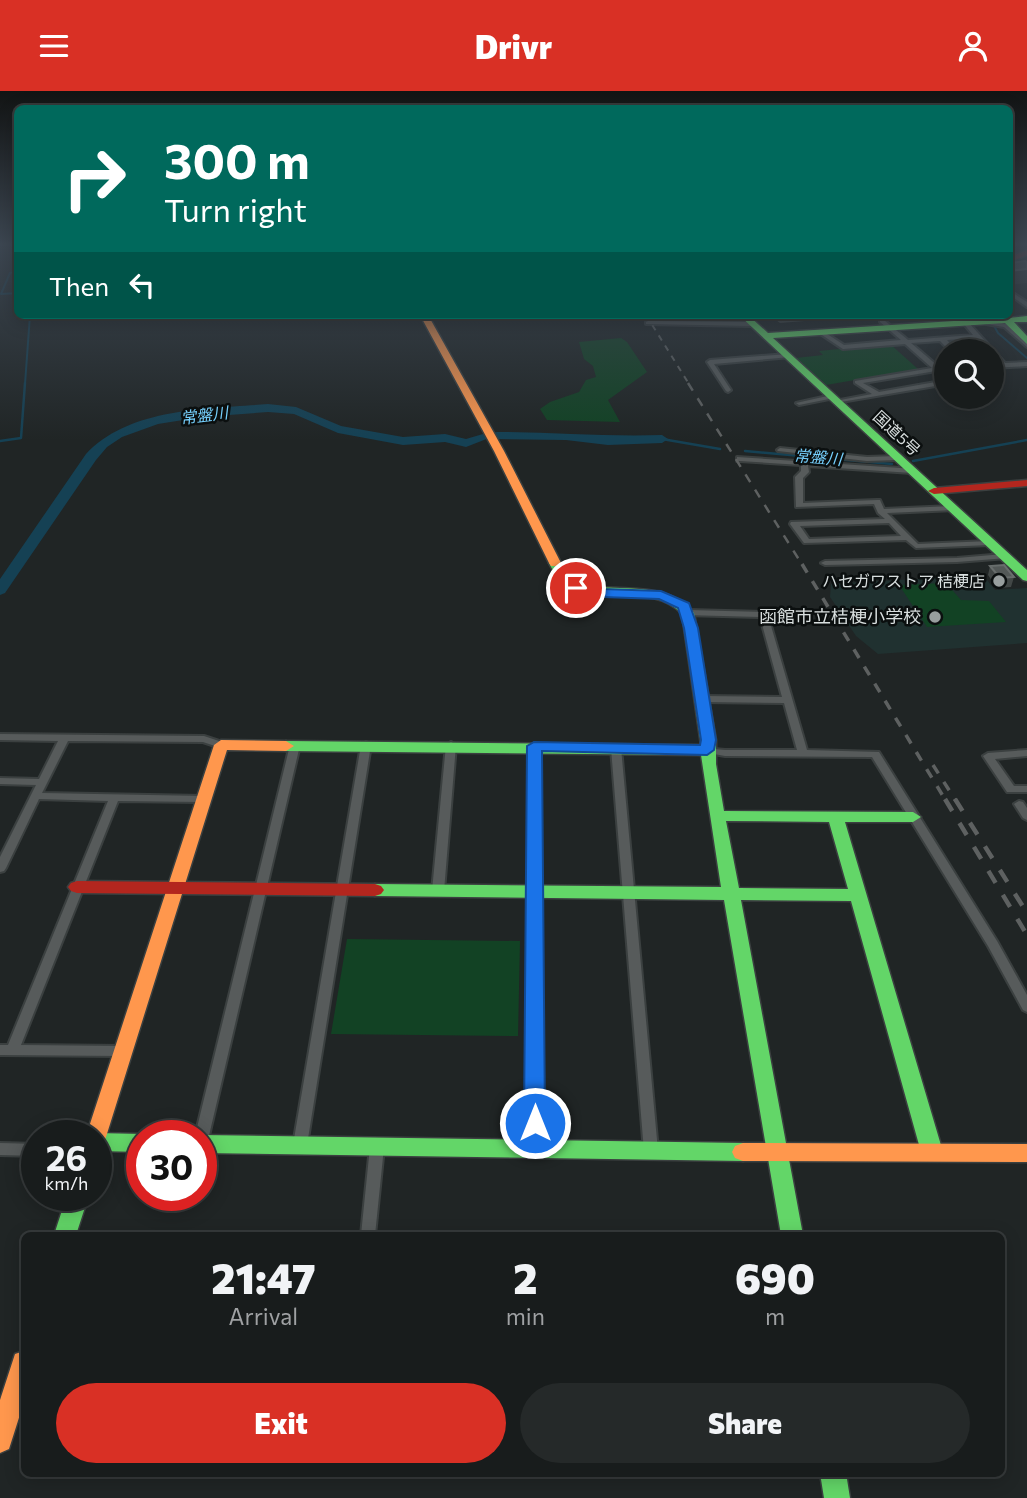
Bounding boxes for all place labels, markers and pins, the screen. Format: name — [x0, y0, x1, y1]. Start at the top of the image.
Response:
pin — [546, 558, 606, 618]
place label: ハセガワストア 桔梗店 — [822, 571, 985, 590]
marker: ハセガワストア 桔梗店 — [991, 573, 1007, 589]
place label: 函館市立桔梗小学校 — [759, 605, 921, 627]
marker: 函館市立桔梗小学校 — [927, 609, 943, 625]

